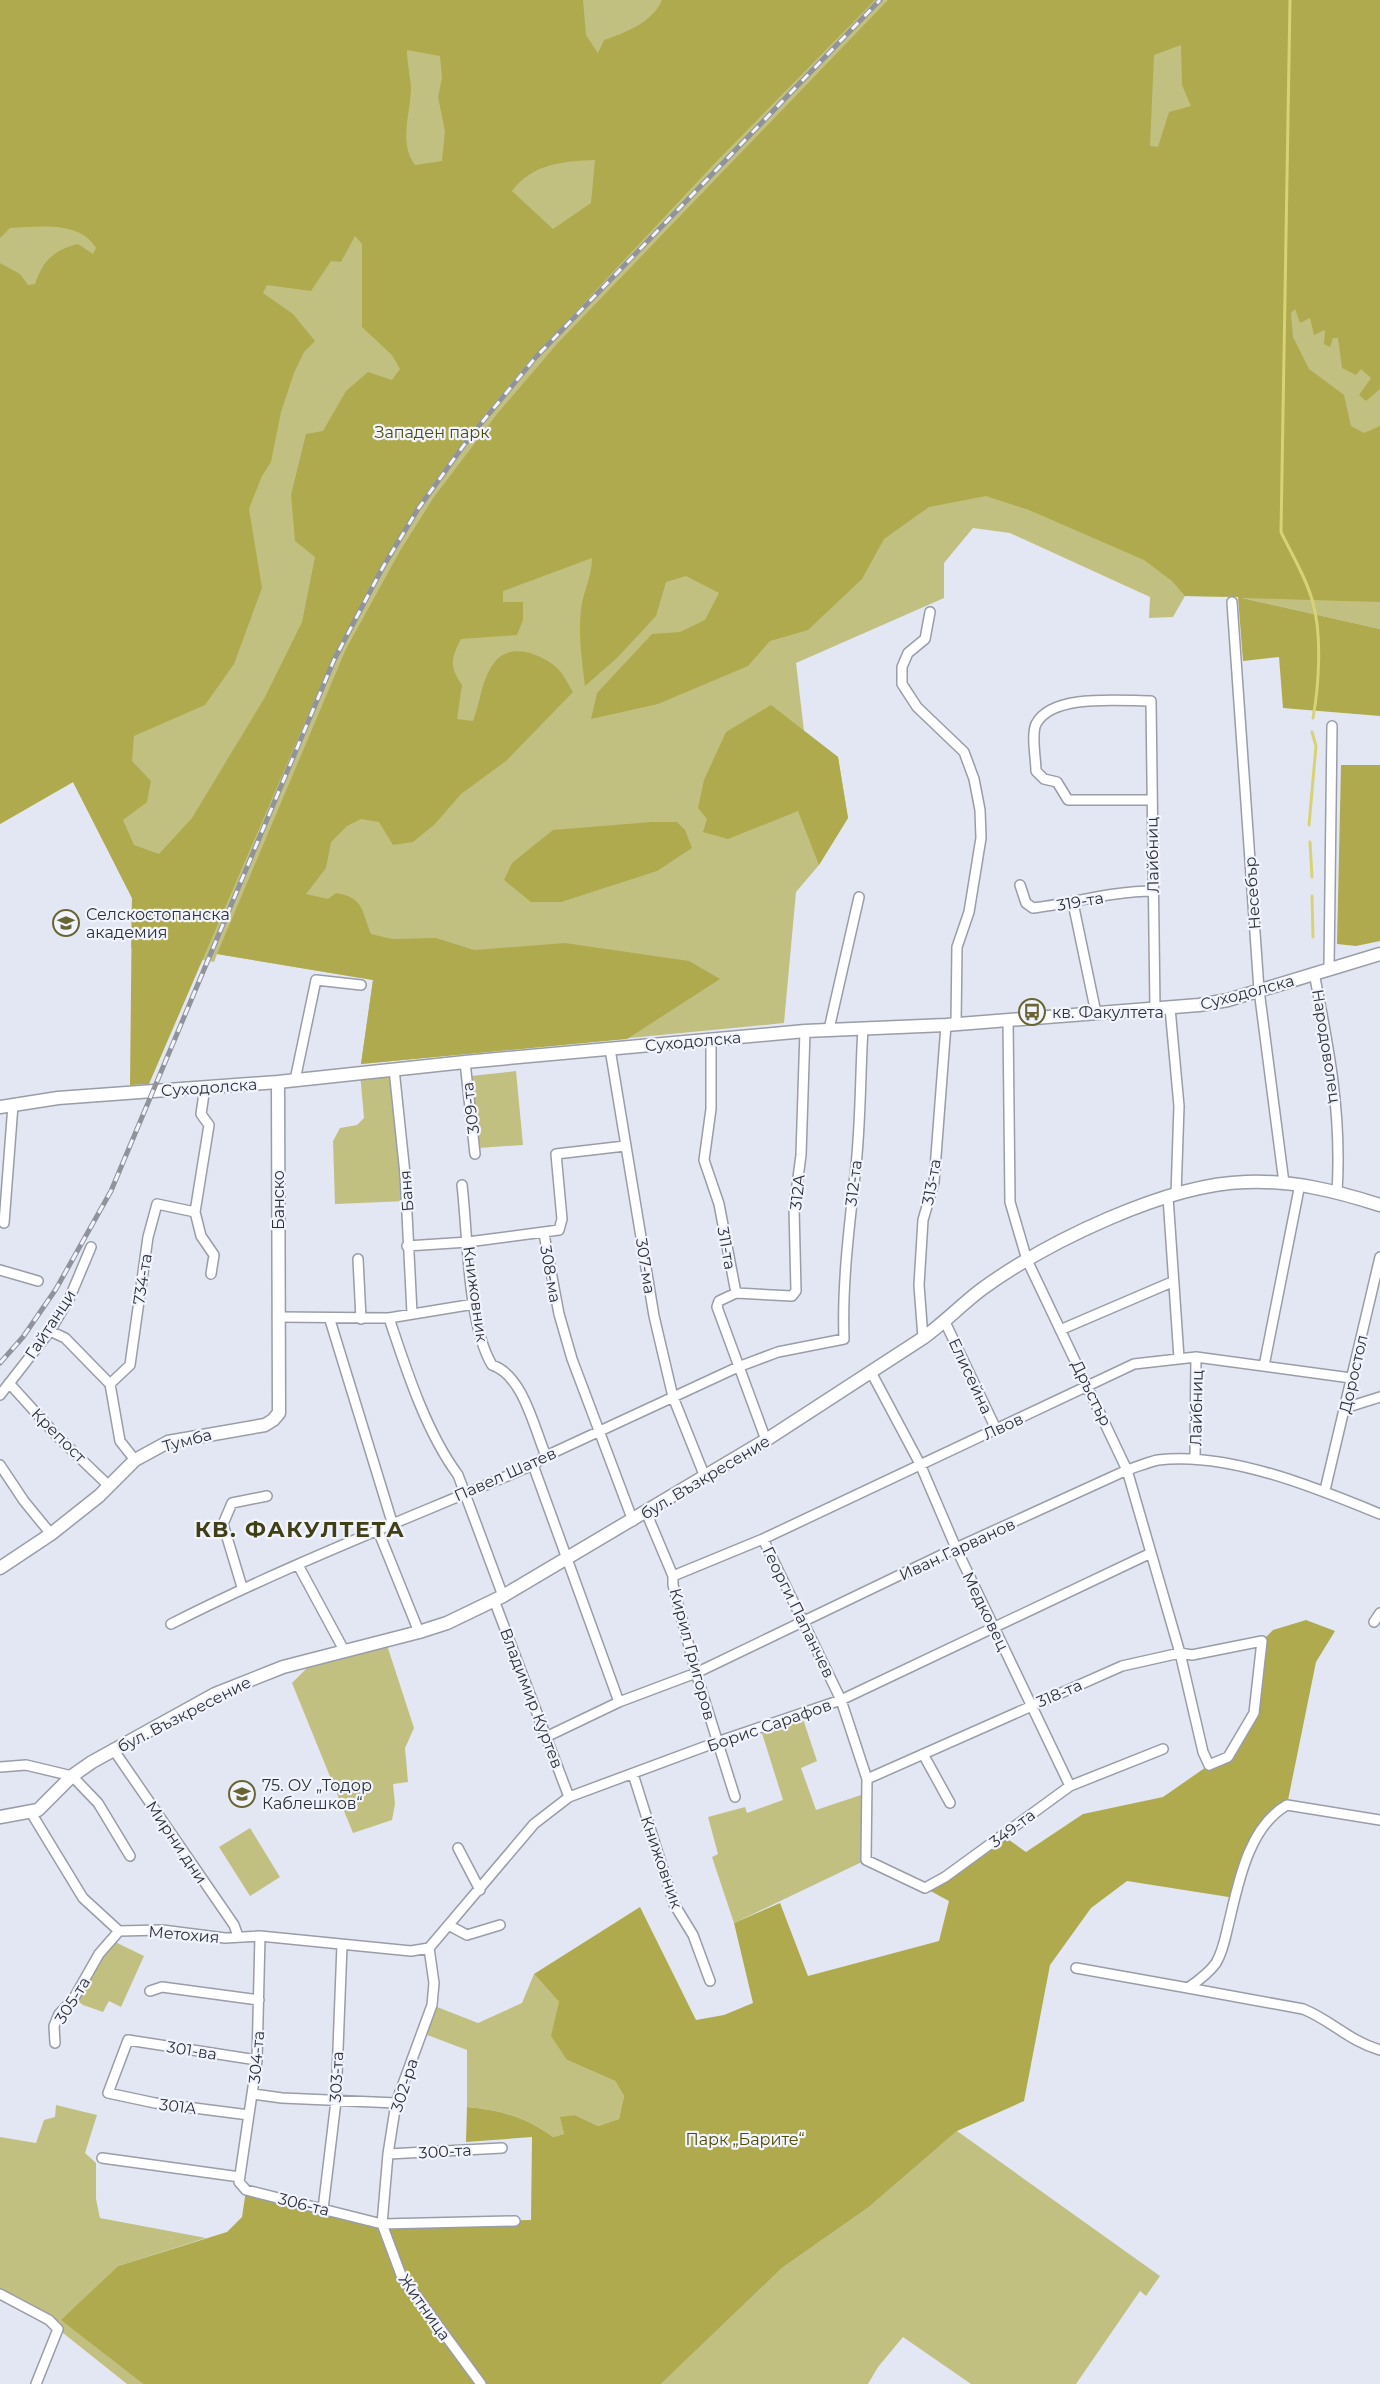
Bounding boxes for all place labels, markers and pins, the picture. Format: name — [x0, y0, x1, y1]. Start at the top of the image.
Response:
place label: Селскостопанска академия — [86, 905, 230, 942]
school or university icon: Селскостопанска академия — [51, 908, 81, 938]
bus stop icon: кв. Факултета — [1017, 997, 1047, 1027]
place label: кв. Факултета — [1052, 1003, 1164, 1022]
place label: 75. ОУ „Тодор Каблешков“ — [262, 1776, 372, 1813]
school or university icon: 75. ОУ „Тодор Каблешков“ — [227, 1779, 257, 1809]

